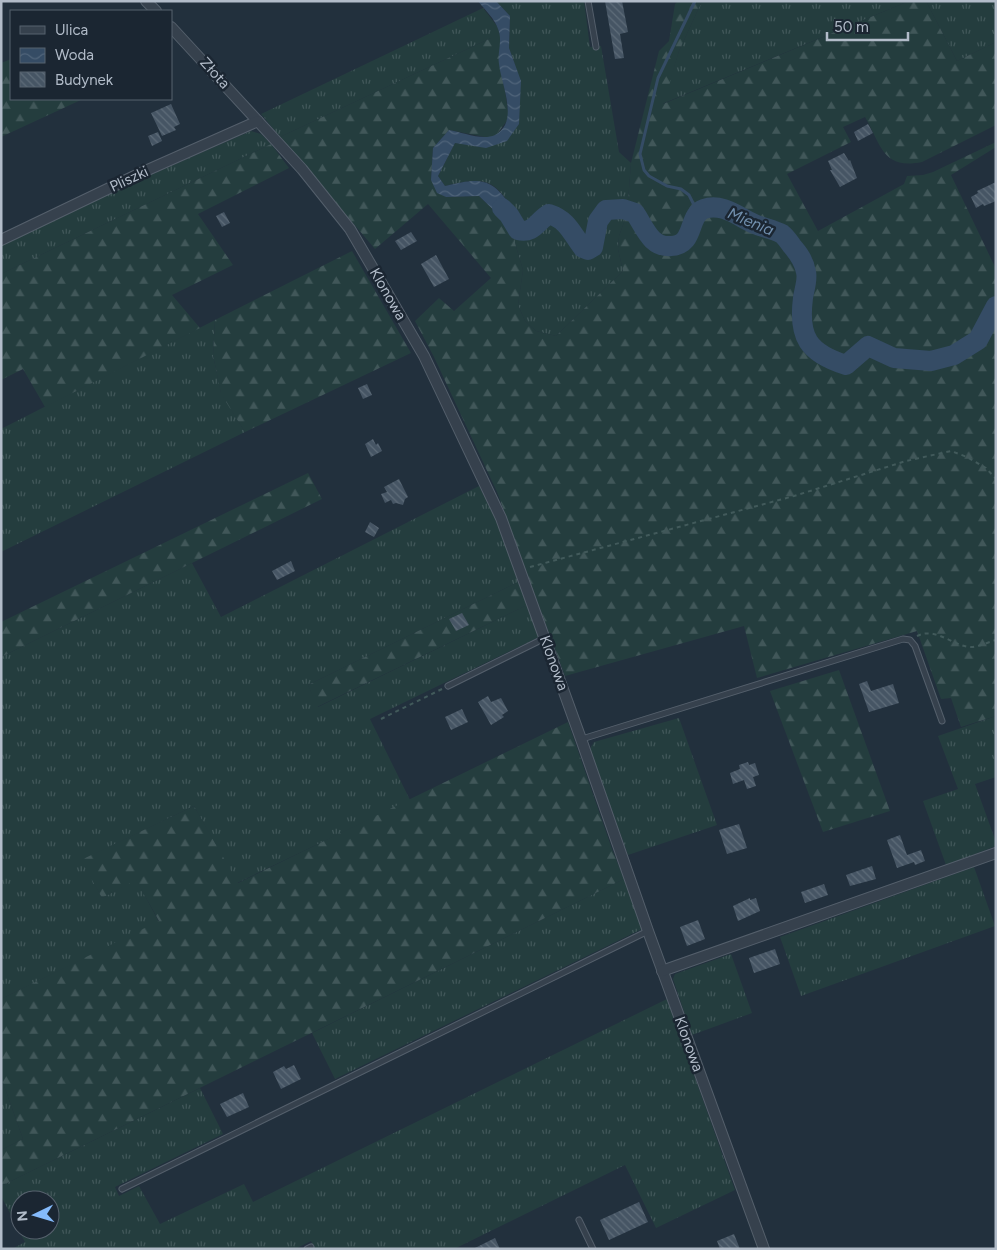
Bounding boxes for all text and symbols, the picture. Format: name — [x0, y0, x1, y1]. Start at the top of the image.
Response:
legend — [10, 10, 172, 100]
scale bar — [827, 10, 908, 42]
text: 50 m — [834, 18, 869, 36]
text: Ulica — [55, 21, 88, 39]
text: Woda — [55, 46, 94, 64]
street label: Złota — [196, 54, 234, 92]
text: Budynek — [55, 71, 114, 89]
street label: Pliszki — [107, 162, 151, 196]
water label: Mienia — [725, 203, 777, 240]
street label: Klonowa — [366, 265, 410, 323]
street label: Klonowa — [536, 633, 572, 693]
street label: Klonowa — [671, 1014, 707, 1074]
north arrow — [10, 1190, 60, 1240]
text: N — [14, 1210, 31, 1222]

